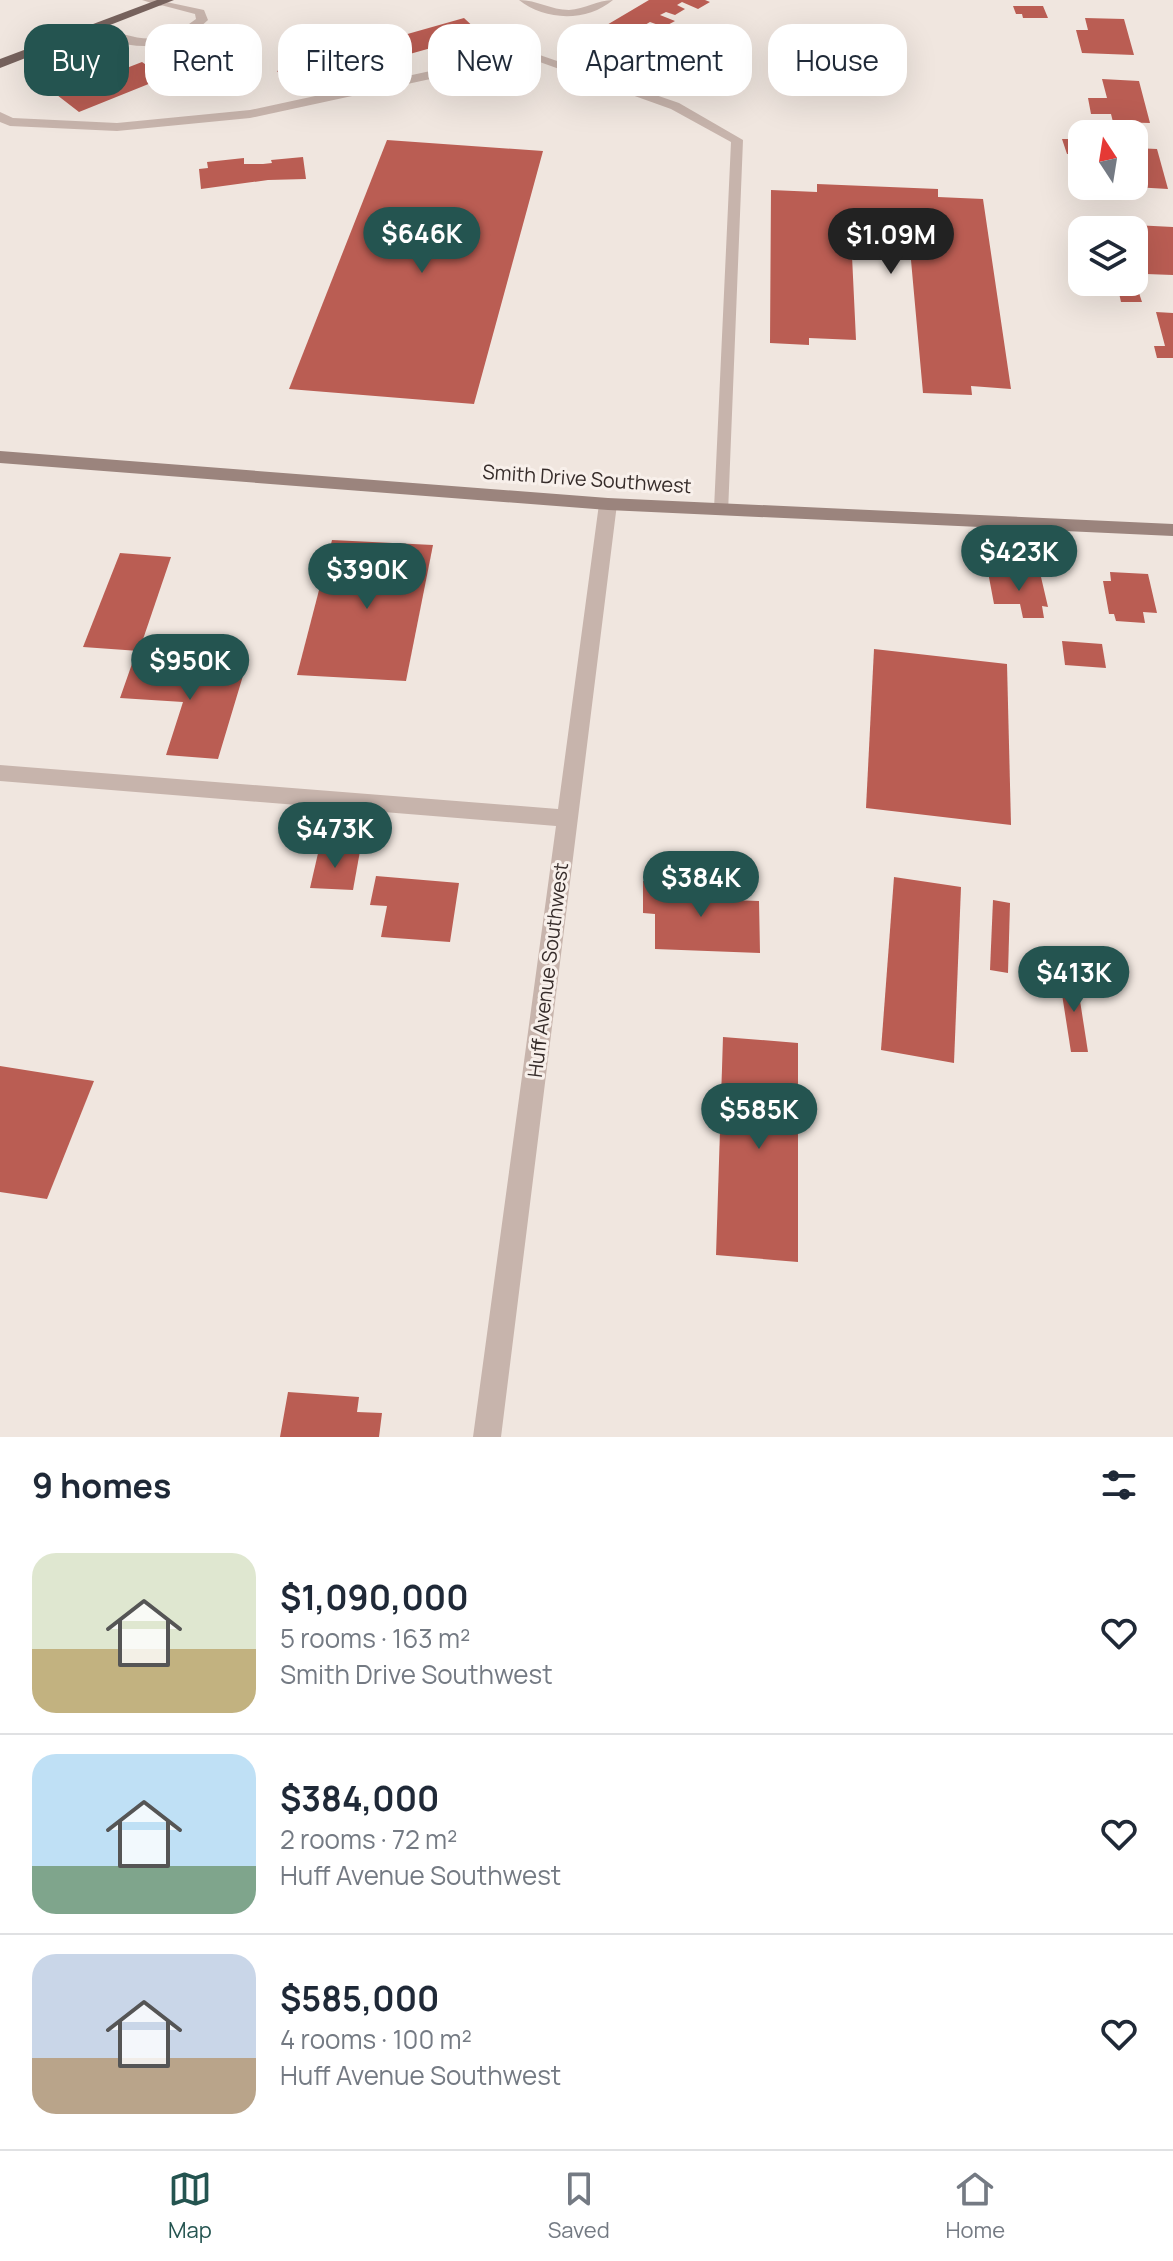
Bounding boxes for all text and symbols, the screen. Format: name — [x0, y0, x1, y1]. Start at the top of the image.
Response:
chip: Buy — [24, 24, 129, 96]
chip: Rent — [145, 24, 262, 96]
chip: Filters — [278, 24, 412, 96]
chip: New — [428, 24, 541, 96]
chip: Apartment — [557, 24, 752, 96]
chip: House — [768, 24, 907, 96]
north arrow — [1068, 120, 1148, 200]
map controls — [1068, 120, 1148, 296]
pin: $646K — [366, 207, 478, 275]
pin: $1.09M — [826, 208, 956, 276]
text: $646K — [381, 215, 463, 251]
text: $1.09M — [846, 216, 936, 252]
button: layers — [1068, 216, 1148, 296]
street label: Smith Drive Southwest — [481, 458, 693, 499]
pin: $423K — [963, 525, 1075, 593]
text: $423K — [979, 533, 1059, 569]
pin: $390K — [311, 543, 423, 611]
text: $390K — [326, 551, 408, 587]
pin: $950K — [134, 634, 246, 702]
text: $950K — [149, 642, 231, 678]
pin: $473K — [279, 802, 391, 870]
text: $473K — [296, 810, 374, 846]
pin: $384K — [645, 851, 757, 919]
text: $384K — [661, 859, 741, 895]
street label: Huff Avenue Southwest — [521, 861, 574, 1079]
pin: $413K — [1018, 946, 1130, 1014]
text: $413K — [1036, 954, 1112, 990]
pin: $585K — [703, 1083, 815, 1151]
text: $585K — [719, 1091, 799, 1127]
text: 9 homes — [32, 1462, 171, 1508]
icon: filters — [1097, 1463, 1141, 1507]
text: $1,090,000 — [280, 1574, 469, 1620]
icon: home — [96, 1585, 192, 1681]
icon: heart — [1097, 1611, 1141, 1655]
text: 5 rooms · 163 m² — [280, 1620, 470, 1656]
text: Smith Drive Southwest — [280, 1656, 553, 1692]
text: $384,000 — [280, 1775, 439, 1821]
icon: home — [96, 1786, 192, 1882]
icon: heart — [1097, 1812, 1141, 1856]
text: 2 rooms · 72 m² — [280, 1821, 457, 1857]
text: Huff Avenue Southwest — [280, 1857, 561, 1893]
text: $585,000 — [280, 1975, 439, 2021]
icon: home — [96, 1986, 192, 2082]
icon: heart — [1097, 2012, 1141, 2056]
text: 4 rooms · 100 m² — [280, 2021, 472, 2057]
text: Huff Avenue Southwest — [280, 2057, 561, 2093]
tab: Map — [168, 2167, 212, 2245]
tab: Saved — [548, 2167, 610, 2245]
tab: Home — [946, 2167, 1005, 2245]

